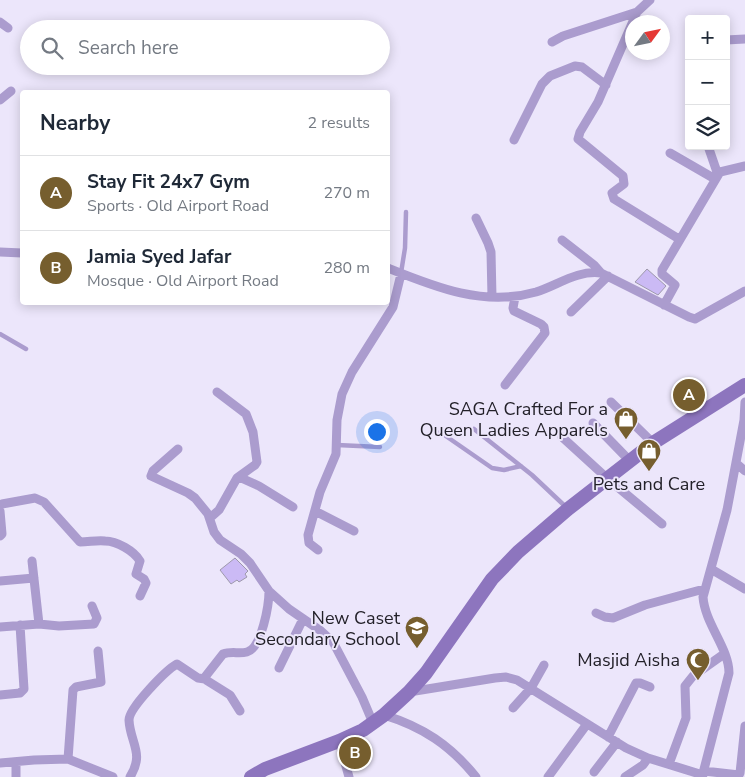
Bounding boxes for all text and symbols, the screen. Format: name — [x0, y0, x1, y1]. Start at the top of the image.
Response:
north arrow — [625, 15, 670, 60]
map controls — [685, 15, 730, 150]
button: + — [685, 15, 730, 60]
search box — [20, 20, 390, 75]
icon: search — [38, 34, 66, 62]
text: Search here — [78, 35, 179, 61]
button: − — [685, 60, 730, 105]
button: layers — [685, 105, 730, 150]
text: Nearby — [40, 109, 110, 137]
text: 2 results — [308, 112, 370, 134]
text: Stay Fit 24x7 Gym — [87, 169, 250, 195]
text: A — [50, 182, 62, 204]
text: 270 m — [323, 182, 370, 204]
text: Sports · Old Airport Road — [87, 195, 269, 217]
text: Jamia Syed Jafar — [87, 244, 231, 270]
text: B — [50, 257, 62, 279]
text: 280 m — [323, 257, 370, 279]
text: Mosque · Old Airport Road — [87, 270, 279, 292]
pin: A — [673, 376, 705, 414]
place label: SAGA Crafted For a Queen Ladies Apparels — [420, 397, 608, 442]
shop icon: SAGA Crafted For a Queen Ladies Apparels — [613, 406, 639, 440]
your location — [364, 419, 390, 445]
shop icon: Pets and Care — [636, 438, 662, 472]
place label: Pets and Care — [593, 472, 705, 496]
place label: New Caset Secondary School — [255, 606, 401, 651]
school or university icon: New Caset Secondary School — [404, 615, 430, 649]
mosque icon: Masjid Aisha — [685, 647, 711, 681]
place label: Masjid Aisha — [577, 648, 680, 672]
pin: B — [339, 734, 371, 772]

